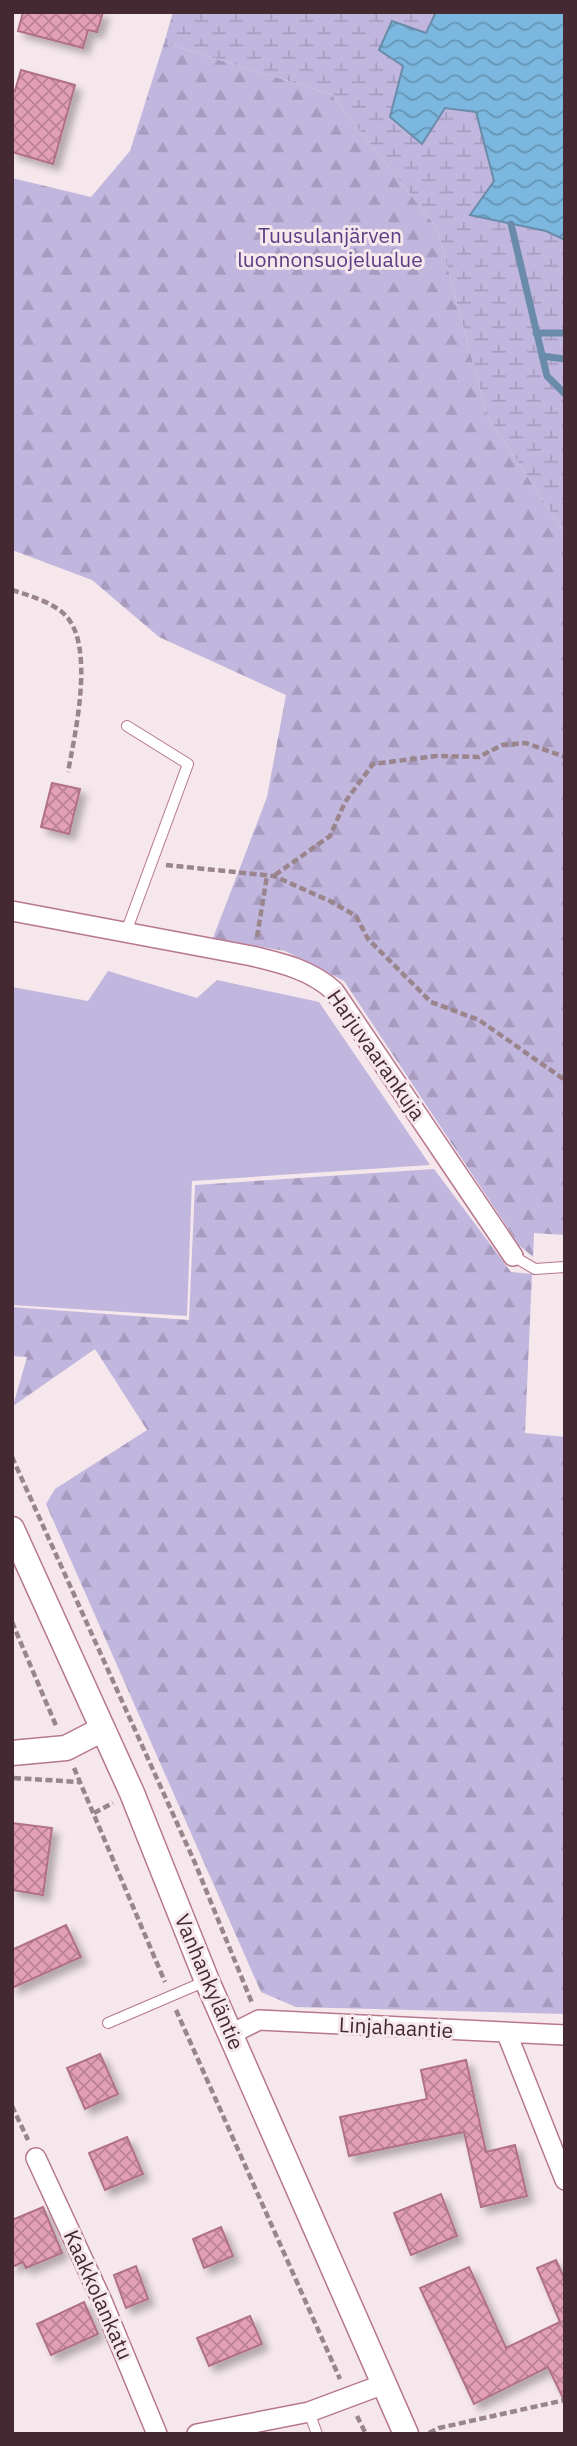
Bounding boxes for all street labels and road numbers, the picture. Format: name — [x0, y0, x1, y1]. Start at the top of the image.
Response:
street label: Harjuvaarankuja — [321, 984, 432, 1125]
street label: Vanhankyläntie — [169, 1909, 251, 2054]
street label: Linjahaantie — [338, 2010, 454, 2044]
street label: Kaakkolankatu — [58, 2225, 140, 2364]

